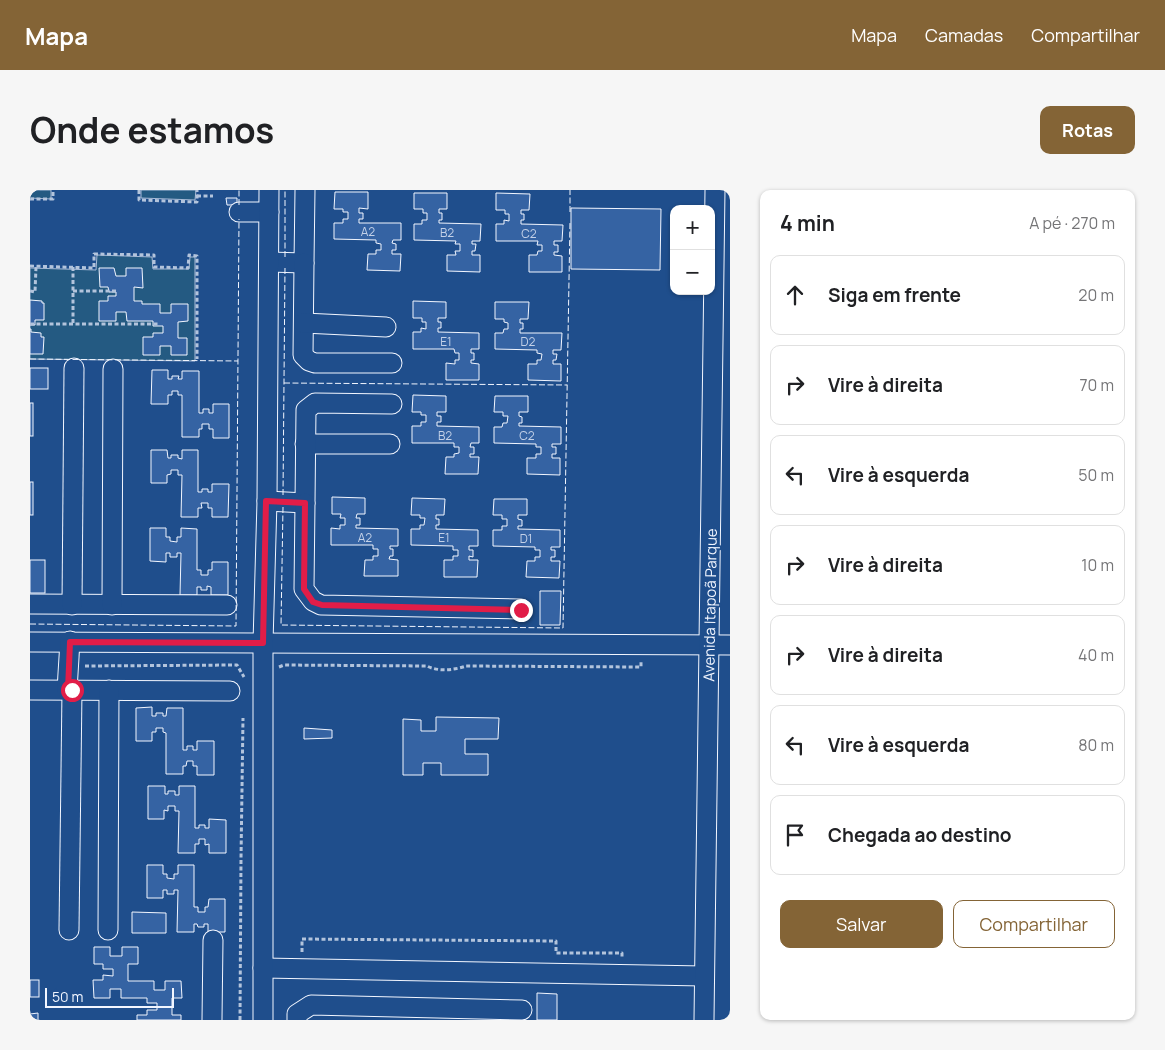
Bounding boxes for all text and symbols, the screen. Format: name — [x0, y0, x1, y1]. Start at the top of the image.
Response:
text: Mapa — [25, 19, 88, 52]
text: Mapa — [851, 23, 897, 47]
text: Camadas — [925, 23, 1003, 47]
text: Compartilhar — [1031, 23, 1140, 47]
text: Onde estamos — [30, 106, 274, 154]
button: Rotas — [1040, 106, 1135, 154]
map controls — [670, 205, 715, 295]
button: + — [670, 205, 715, 250]
text: 4 min — [780, 209, 835, 237]
text: A pé · 270 m — [1029, 212, 1115, 234]
house number: A2 — [361, 223, 375, 240]
house number: B2 — [440, 224, 454, 241]
house number: C2 — [521, 225, 537, 242]
button: − — [670, 250, 715, 295]
icon: ahead — [781, 281, 809, 309]
text: Siga em frente — [828, 282, 961, 308]
text: 20 m — [1078, 284, 1114, 306]
house number: E1 — [440, 333, 452, 350]
house number: D2 — [521, 333, 536, 350]
icon: right — [781, 371, 809, 399]
text: Vire à direita — [828, 372, 943, 398]
text: 70 m — [1079, 374, 1114, 396]
house number: B2 — [438, 427, 452, 444]
house number: C2 — [519, 427, 535, 444]
icon: left — [781, 461, 809, 489]
text: Vire à esquerda — [828, 462, 969, 488]
text: 50 m — [1078, 464, 1114, 486]
street label: Avenida Itapoã Parque — [698, 528, 722, 682]
house number: A2 — [358, 529, 372, 546]
house number: E1 — [438, 529, 450, 546]
house number: D1 — [520, 530, 532, 547]
icon: right — [781, 551, 809, 579]
text: Vire à direita — [828, 552, 943, 578]
text: 10 m — [1081, 554, 1114, 576]
route end — [510, 599, 533, 622]
icon: right — [781, 641, 809, 669]
text: Vire à direita — [828, 642, 943, 668]
text: 40 m — [1078, 644, 1114, 666]
route start — [61, 679, 84, 702]
icon: left — [781, 731, 809, 759]
text: Vire à esquerda — [828, 732, 969, 758]
text: 80 m — [1078, 734, 1114, 756]
icon: arrive — [781, 821, 809, 849]
text: Chegada ao destino — [828, 822, 1011, 848]
button: Salvar — [780, 900, 943, 948]
button: Compartilhar — [953, 900, 1115, 948]
scale bar — [45, 985, 174, 1008]
text: 50 m — [52, 987, 83, 1006]

